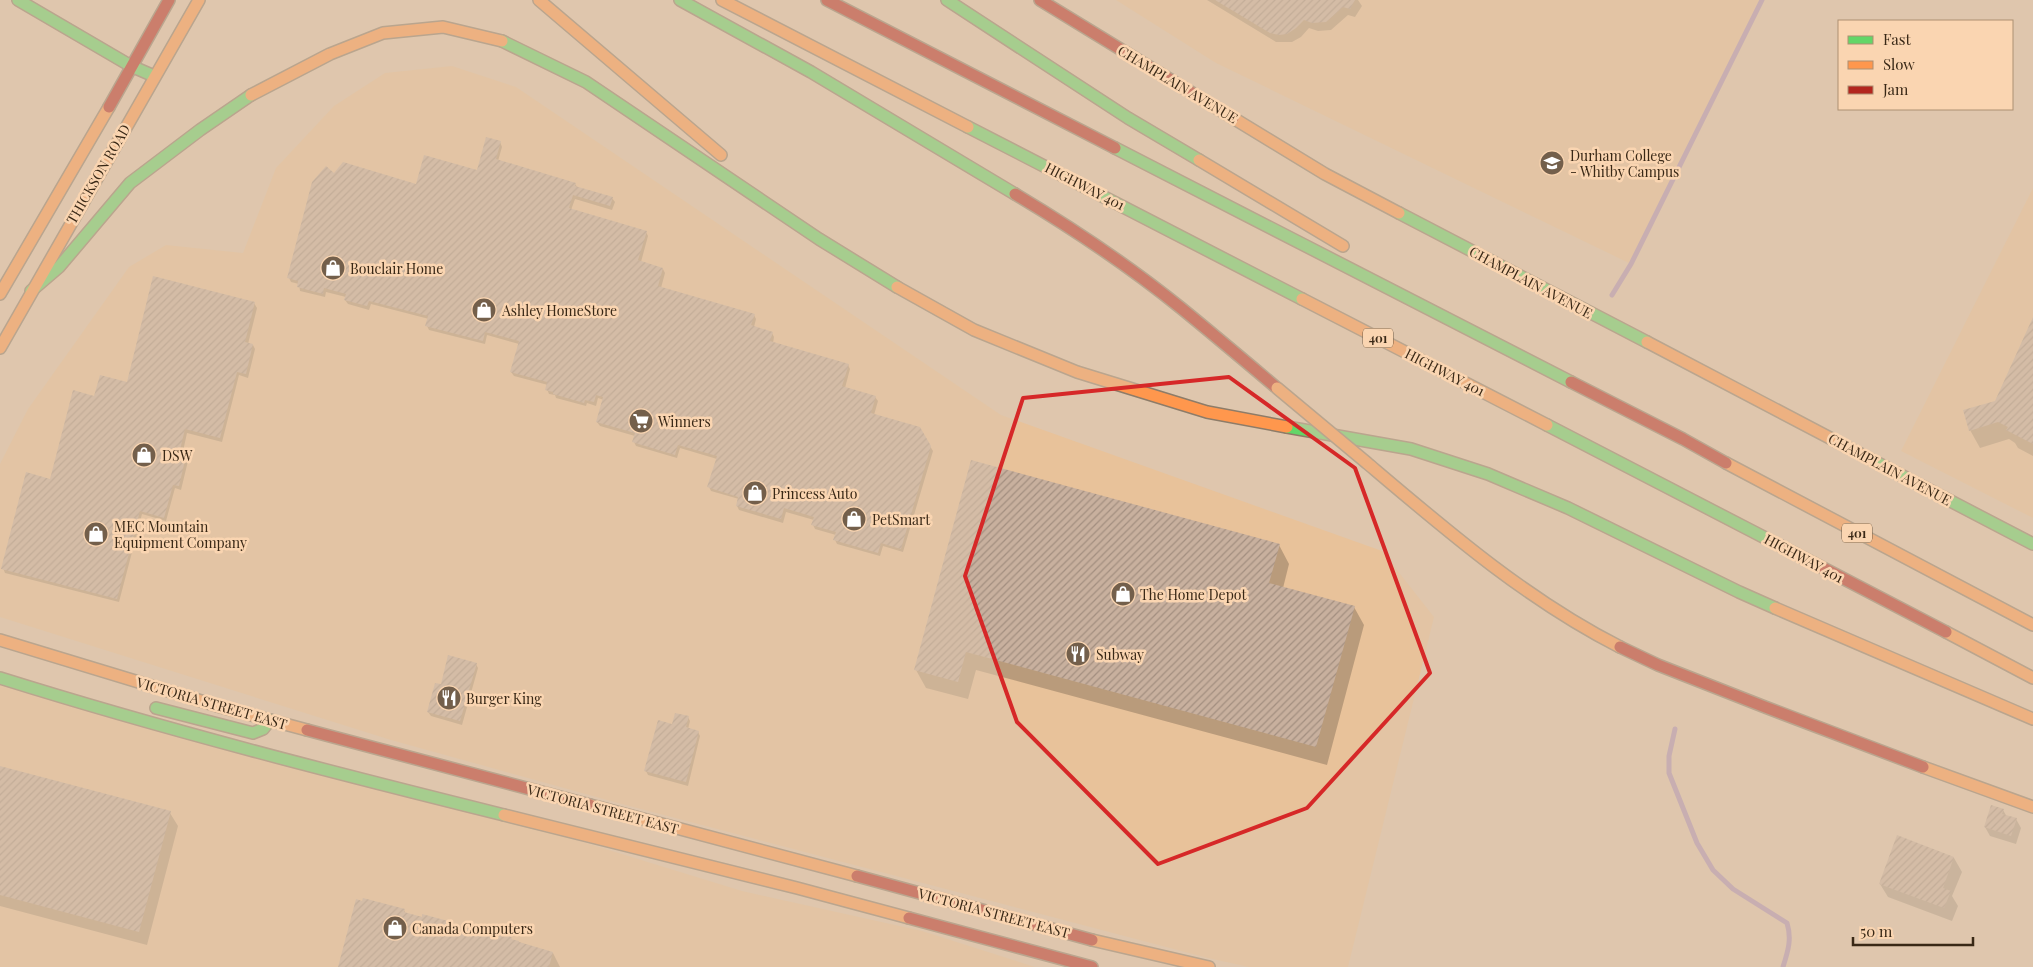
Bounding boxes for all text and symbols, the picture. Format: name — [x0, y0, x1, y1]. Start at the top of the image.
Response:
legend — [1838, 20, 2013, 110]
text: Fast — [1883, 29, 1912, 49]
street label: CHAMPLAIN AVENUE — [1114, 41, 1242, 127]
text: Slow — [1883, 54, 1915, 74]
text: Jam — [1882, 79, 1909, 99]
street label: THICKSON ROAD — [62, 121, 134, 227]
place label: Durham College - Whitby Campus — [1570, 146, 1679, 181]
school or university icon: Durham College - Whitby Campus — [1539, 150, 1565, 176]
street label: HIGHWAY 401 — [1042, 158, 1128, 214]
street label: CHAMPLAIN AVENUE — [1466, 241, 1596, 323]
shop icon: Bouclair Home — [320, 255, 346, 281]
place label: Bouclair Home — [350, 259, 443, 278]
shop icon: Ashley HomeStore — [471, 297, 497, 323]
place label: Ashley HomeStore — [501, 301, 617, 320]
road number: 401 — [1363, 328, 1393, 348]
street label: HIGHWAY 401 — [1402, 344, 1488, 400]
supermarket icon: Winners — [628, 408, 654, 434]
place label: Winners — [657, 412, 711, 431]
street label: CHAMPLAIN AVENUE — [1825, 428, 1955, 510]
shop icon: DSW — [131, 442, 157, 468]
place label: DSW — [162, 446, 193, 465]
shop icon: Princess Auto — [742, 480, 768, 506]
place label: Princess Auto — [772, 484, 858, 503]
shop icon: PetSmart — [841, 506, 867, 532]
place label: PetSmart — [872, 510, 931, 529]
place label: MEC Mountain Equipment Company — [114, 517, 247, 552]
shop icon: MEC Mountain Equipment Company — [83, 521, 109, 547]
road number: 401 — [1842, 524, 1872, 542]
street label: HIGHWAY 401 — [1761, 529, 1847, 587]
shop icon: The Home Depot — [1110, 581, 1136, 607]
place label: The Home Depot — [1140, 585, 1247, 604]
restaurant icon: Subway — [1065, 641, 1091, 667]
place label: Subway — [1096, 645, 1144, 664]
street label: VICTORIA STREET EAST — [133, 672, 290, 734]
restaurant icon: Burger King — [436, 685, 462, 711]
place label: Burger King — [466, 689, 542, 708]
street label: VICTORIA STREET EAST — [524, 779, 681, 838]
street label: VICTORIA STREET EAST — [915, 883, 1072, 942]
scale bar — [1853, 914, 1973, 946]
shop icon: Canada Computers — [382, 915, 408, 941]
place label: Canada Computers — [412, 919, 533, 938]
text: 50 m — [1860, 921, 1893, 941]

